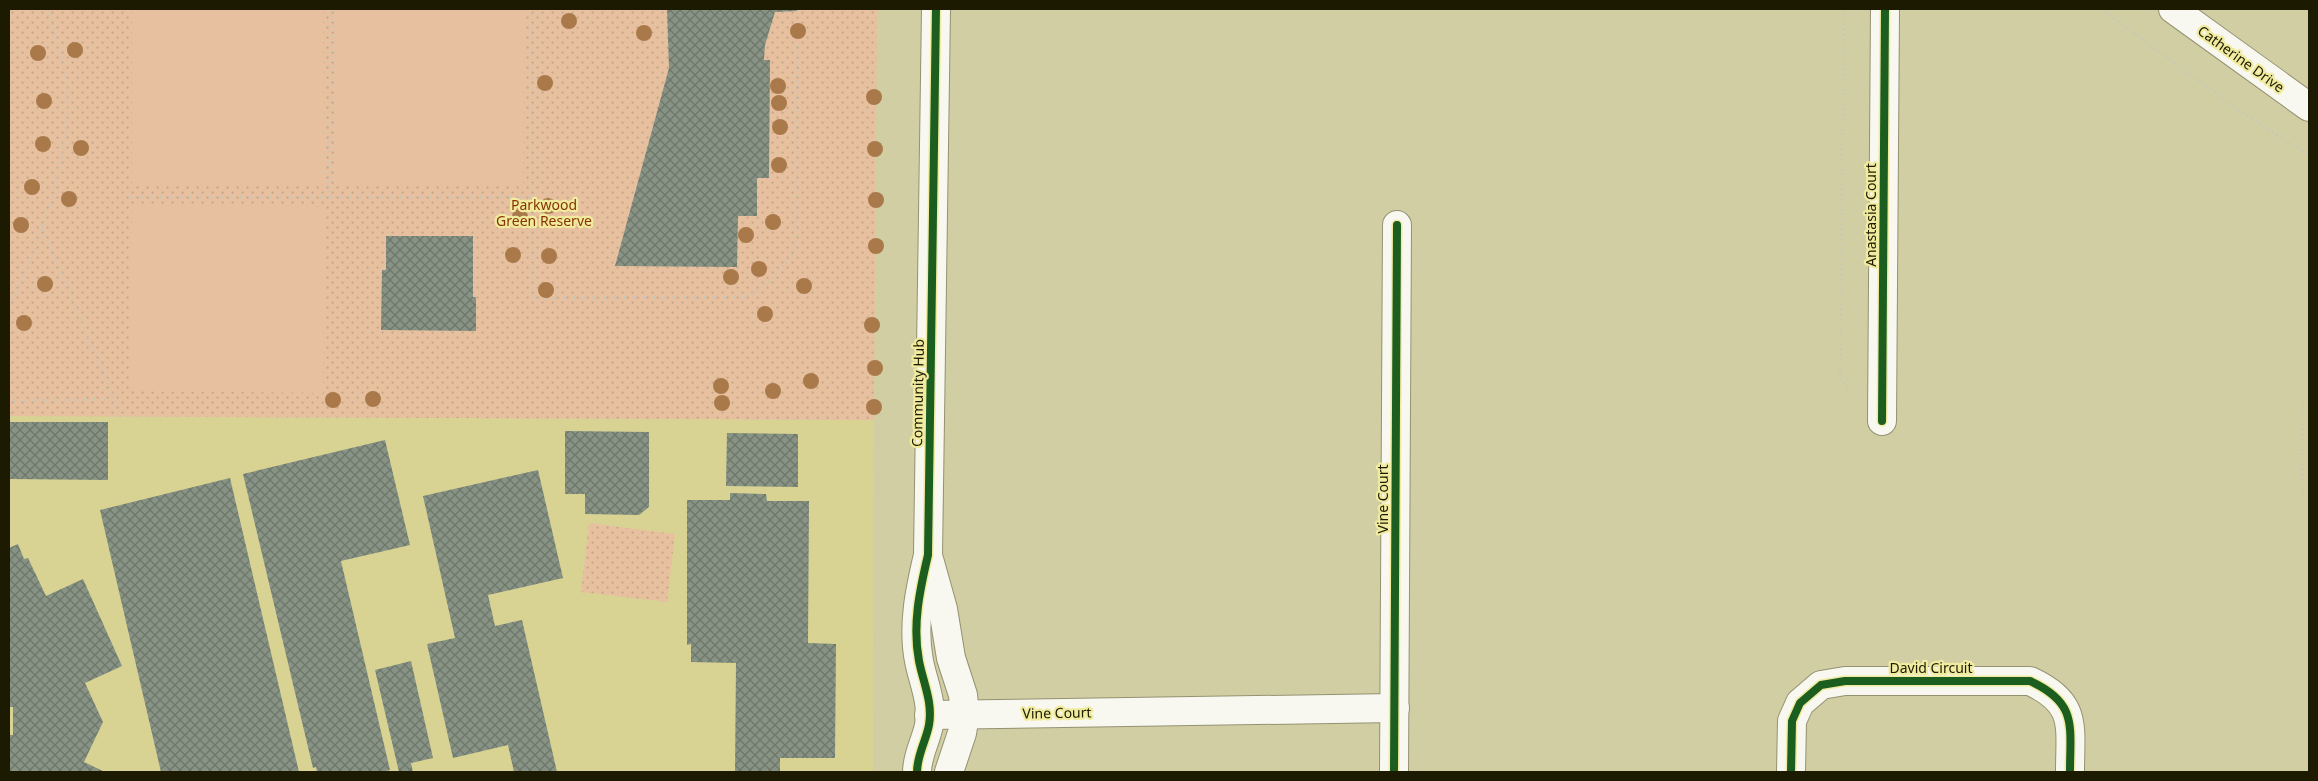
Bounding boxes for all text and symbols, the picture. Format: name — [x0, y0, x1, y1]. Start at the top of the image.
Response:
street label: Catherine Drive — [2194, 21, 2288, 96]
street label: Anastasia Court — [1861, 163, 1880, 267]
park label: Parkwood Green Reserve — [496, 195, 592, 230]
street label: Community Hub — [907, 339, 928, 447]
street label: Vine Court — [1373, 464, 1392, 534]
street label: David Circuit — [1889, 658, 1973, 677]
street label: Vine Court — [1022, 702, 1092, 723]

